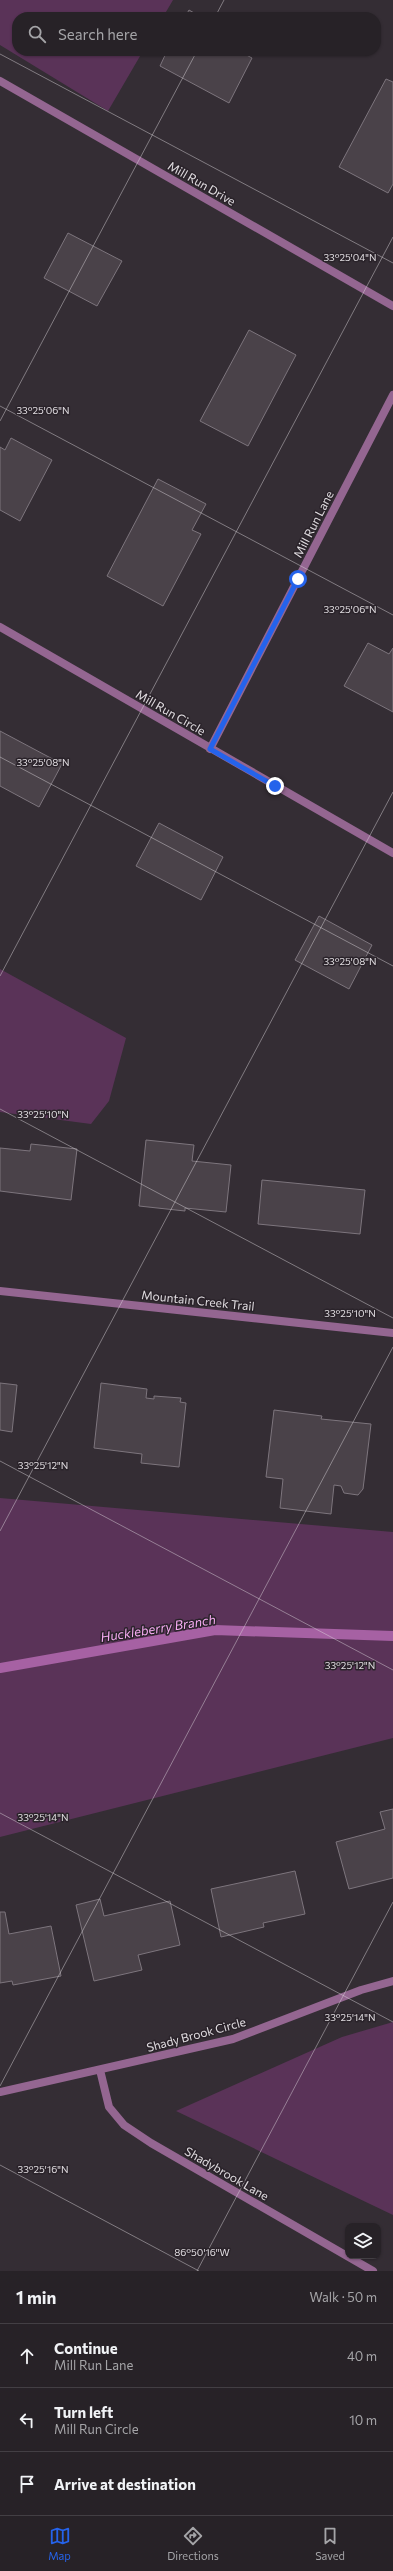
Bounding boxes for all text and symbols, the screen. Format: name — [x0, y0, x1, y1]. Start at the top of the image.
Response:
search box — [12, 12, 381, 56]
icon: search — [26, 23, 48, 45]
text: Search here — [58, 25, 137, 43]
street label: Mill Run Drive — [166, 158, 238, 208]
text: 33°25'04"N — [323, 251, 377, 263]
text: 33°25'06"N — [16, 404, 70, 416]
street label: Mill Run Lane — [290, 488, 336, 560]
route start — [289, 570, 307, 588]
text: 33°25'06"N — [323, 603, 377, 615]
street label: Mill Run Circle — [134, 686, 208, 738]
text: 33°25'08"N — [16, 756, 70, 768]
route end — [266, 777, 284, 795]
text: 33°25'08"N — [323, 955, 377, 967]
text: 33°25'10"N — [17, 1108, 69, 1120]
street label: Mountain Creek Trail — [141, 1287, 255, 1313]
text: 33°25'10"N — [324, 1307, 376, 1319]
text: 33°25'12"N — [18, 1459, 68, 1471]
water label: Huckleberry Branch — [99, 1611, 217, 1645]
text: 33°25'12"N — [325, 1659, 375, 1671]
text: 33°25'14"N — [18, 1811, 68, 1823]
text: 33°25'14"N — [325, 2011, 375, 2023]
street label: Shady Brook Circle — [145, 2014, 247, 2054]
street label: Shadybrook Lane — [183, 2143, 271, 2203]
text: 33°25'16"N — [18, 2163, 68, 2175]
map controls — [345, 2223, 381, 2259]
button: layers — [345, 2223, 381, 2259]
text: 86°50'16"W — [174, 2246, 230, 2258]
text: 1 min — [16, 2287, 56, 2308]
text: Walk · 50 m — [309, 2289, 377, 2305]
text: Continue — [54, 2339, 118, 2357]
icon: ahead — [16, 2345, 38, 2367]
text: 40 m — [347, 2348, 377, 2364]
text: Mill Run Lane — [54, 2357, 133, 2373]
text: Turn left — [54, 2403, 113, 2421]
icon: left — [16, 2409, 38, 2431]
text: 10 m — [349, 2412, 377, 2428]
text: Mill Run Circle — [54, 2421, 139, 2437]
icon: arrive — [16, 2473, 38, 2495]
text: Arrive at destination — [54, 2475, 196, 2493]
tab: Map — [48, 2525, 71, 2562]
tab: Directions — [167, 2525, 219, 2562]
tab: Saved — [315, 2525, 345, 2562]

